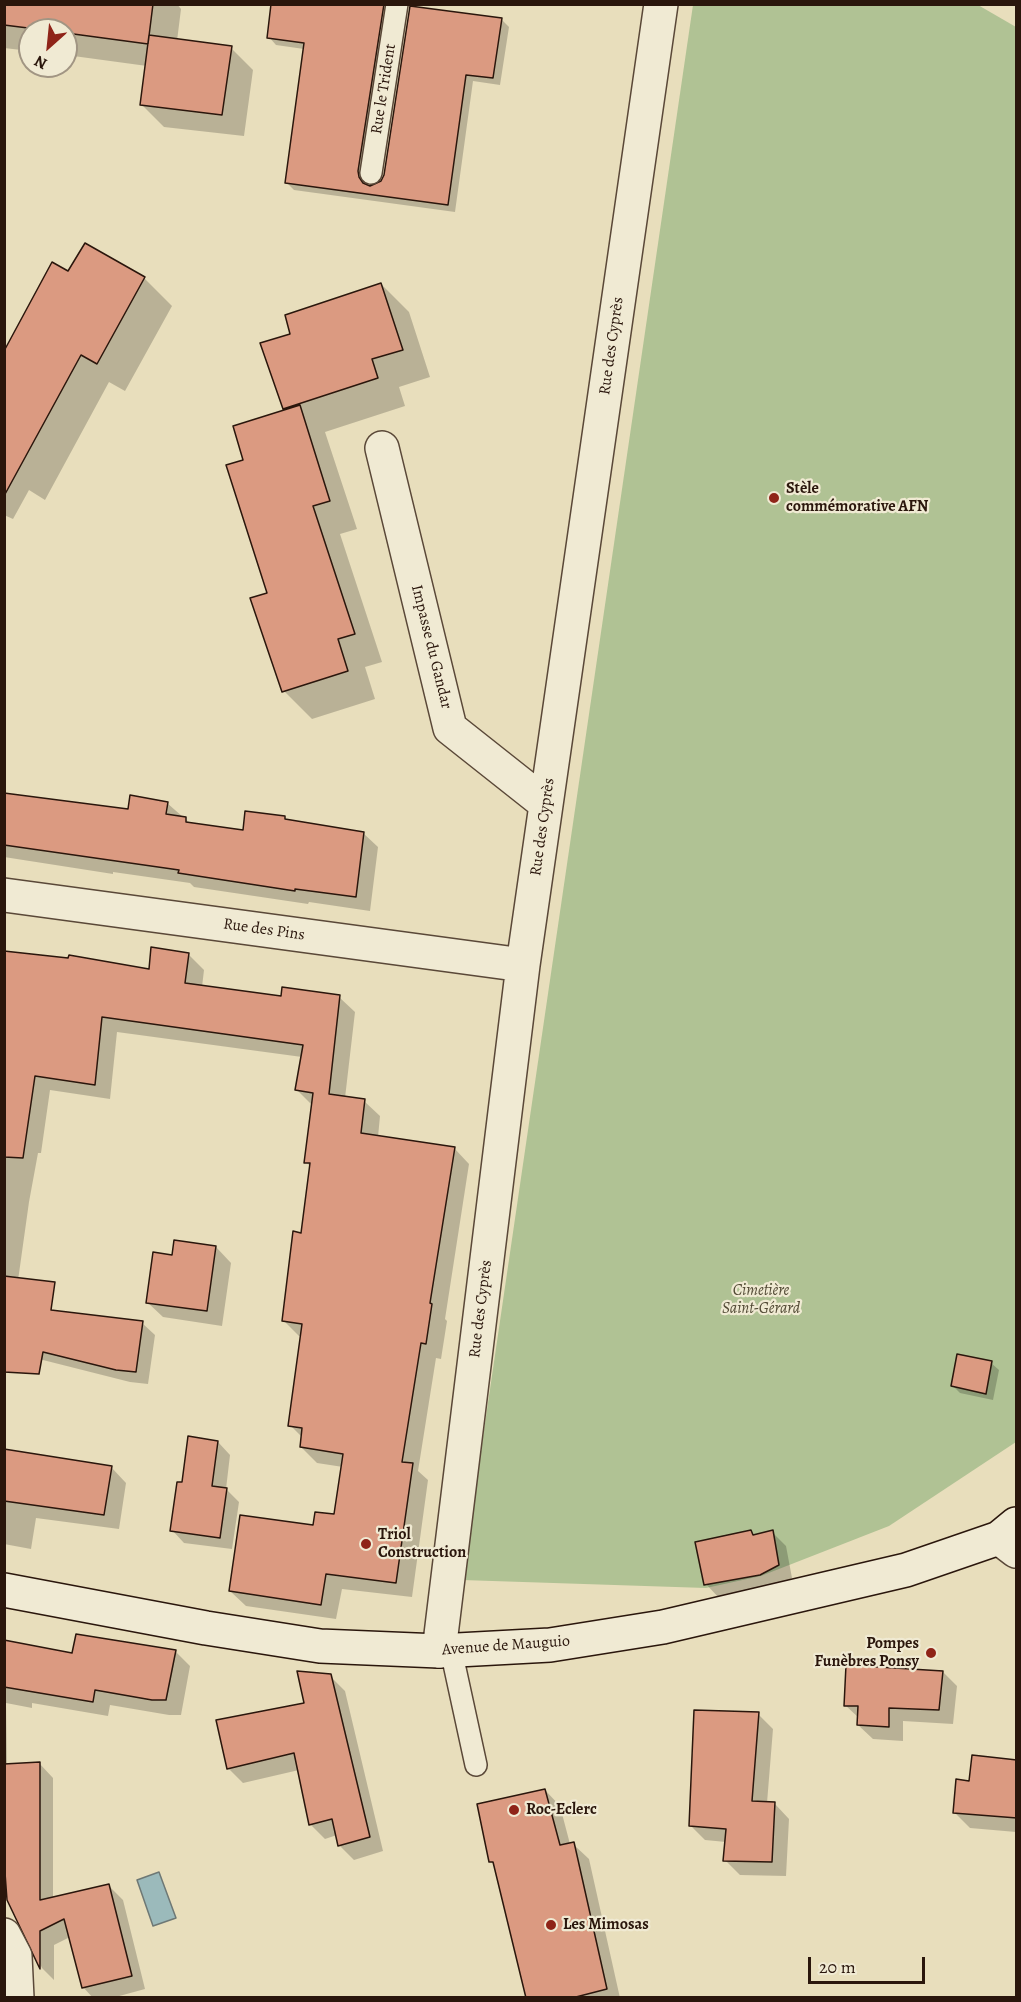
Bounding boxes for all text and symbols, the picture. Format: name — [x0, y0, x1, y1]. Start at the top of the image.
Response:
north arrow — [18, 18, 78, 78]
street label: Rue le Trident — [367, 42, 401, 136]
text: N — [31, 50, 51, 75]
street label: Rue des Cyprès — [596, 296, 628, 396]
place label: Stèle commémorative AFN — [786, 479, 928, 517]
marker: Stèle commémorative AFN — [767, 491, 781, 505]
street label: Impasse du Gandar — [406, 583, 456, 711]
street label: Rue des Cyprès — [527, 777, 559, 877]
street label: Rue des Pins — [222, 915, 306, 945]
street label: Rue des Cyprès — [465, 1259, 497, 1359]
park label: Cimetière Saint-Gérard — [722, 1281, 800, 1319]
place label: Triol Construction — [378, 1525, 466, 1563]
marker: Triol Construction — [359, 1537, 373, 1551]
street label: Avenue de Mauguio — [441, 1632, 571, 1660]
place label: Pompes Funèbres Ponsy — [814, 1634, 919, 1672]
marker: Pompes Funèbres Ponsy — [924, 1646, 938, 1660]
place label: Roc-Eclerc — [526, 1800, 597, 1820]
marker: Roc-Eclerc — [507, 1803, 521, 1817]
place label: Les Mimosas — [563, 1915, 649, 1935]
marker: Les Mimosas — [544, 1918, 558, 1932]
scale bar — [811, 1945, 928, 1983]
text: 20 m — [819, 1955, 856, 1979]

